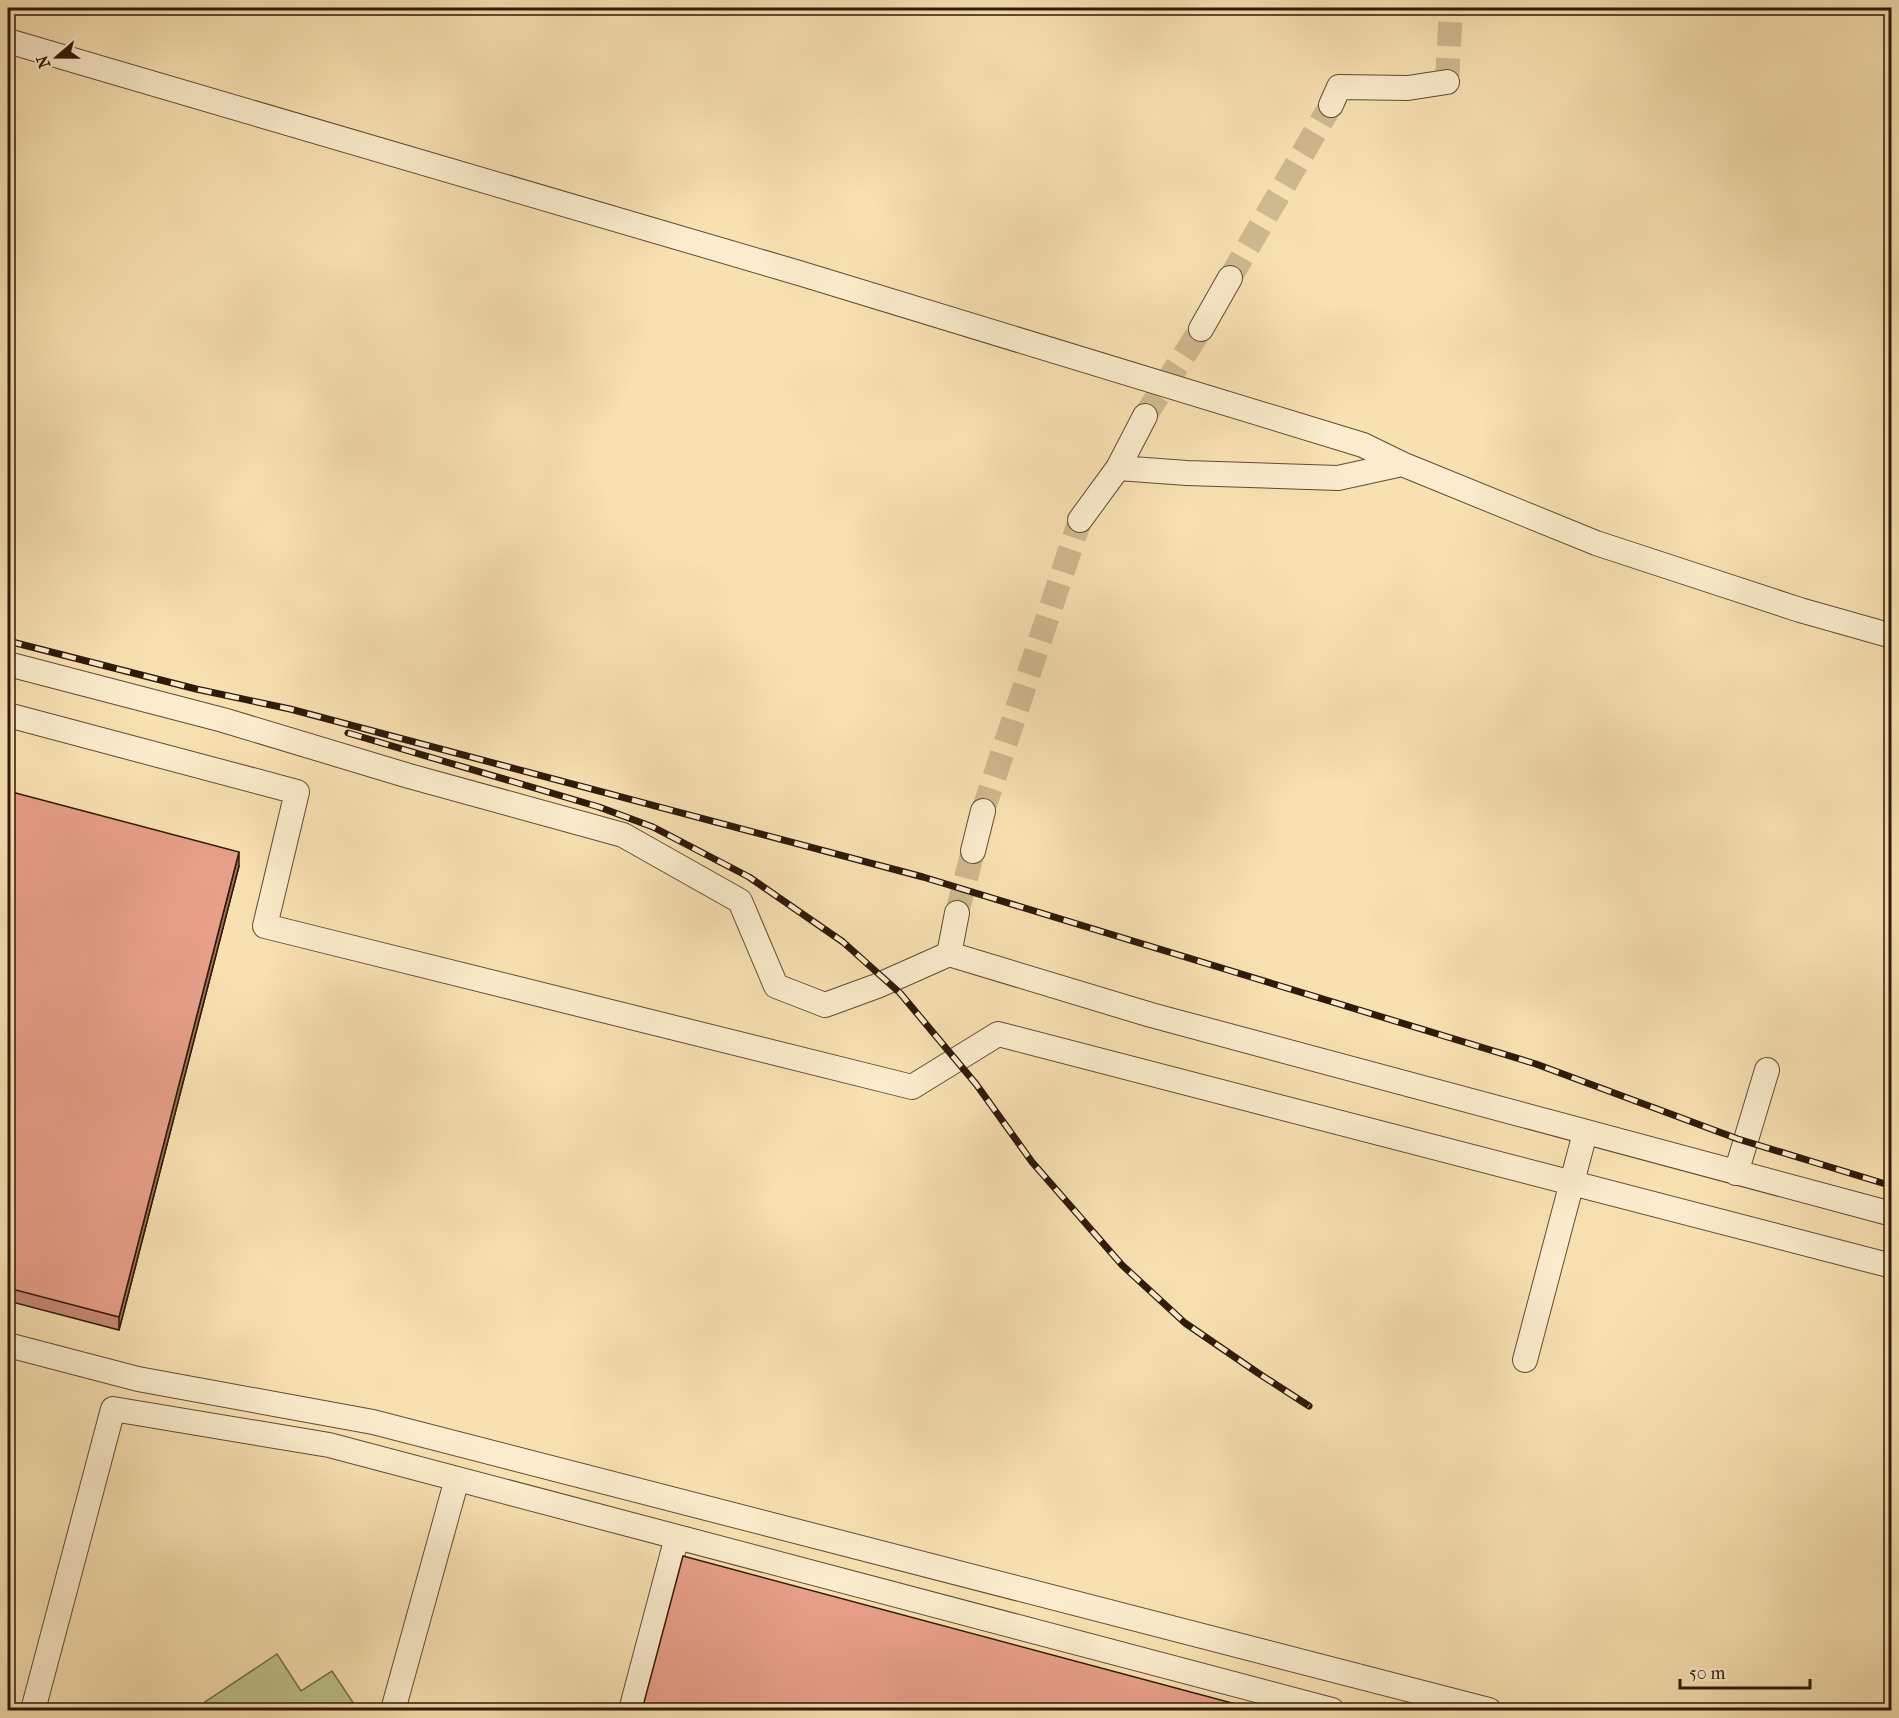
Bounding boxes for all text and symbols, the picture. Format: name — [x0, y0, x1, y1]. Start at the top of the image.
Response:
north arrow — [27, 27, 87, 87]
text: N — [32, 52, 54, 71]
scale bar — [1680, 1652, 1810, 1690]
text: 50 m — [1689, 1663, 1726, 1684]

